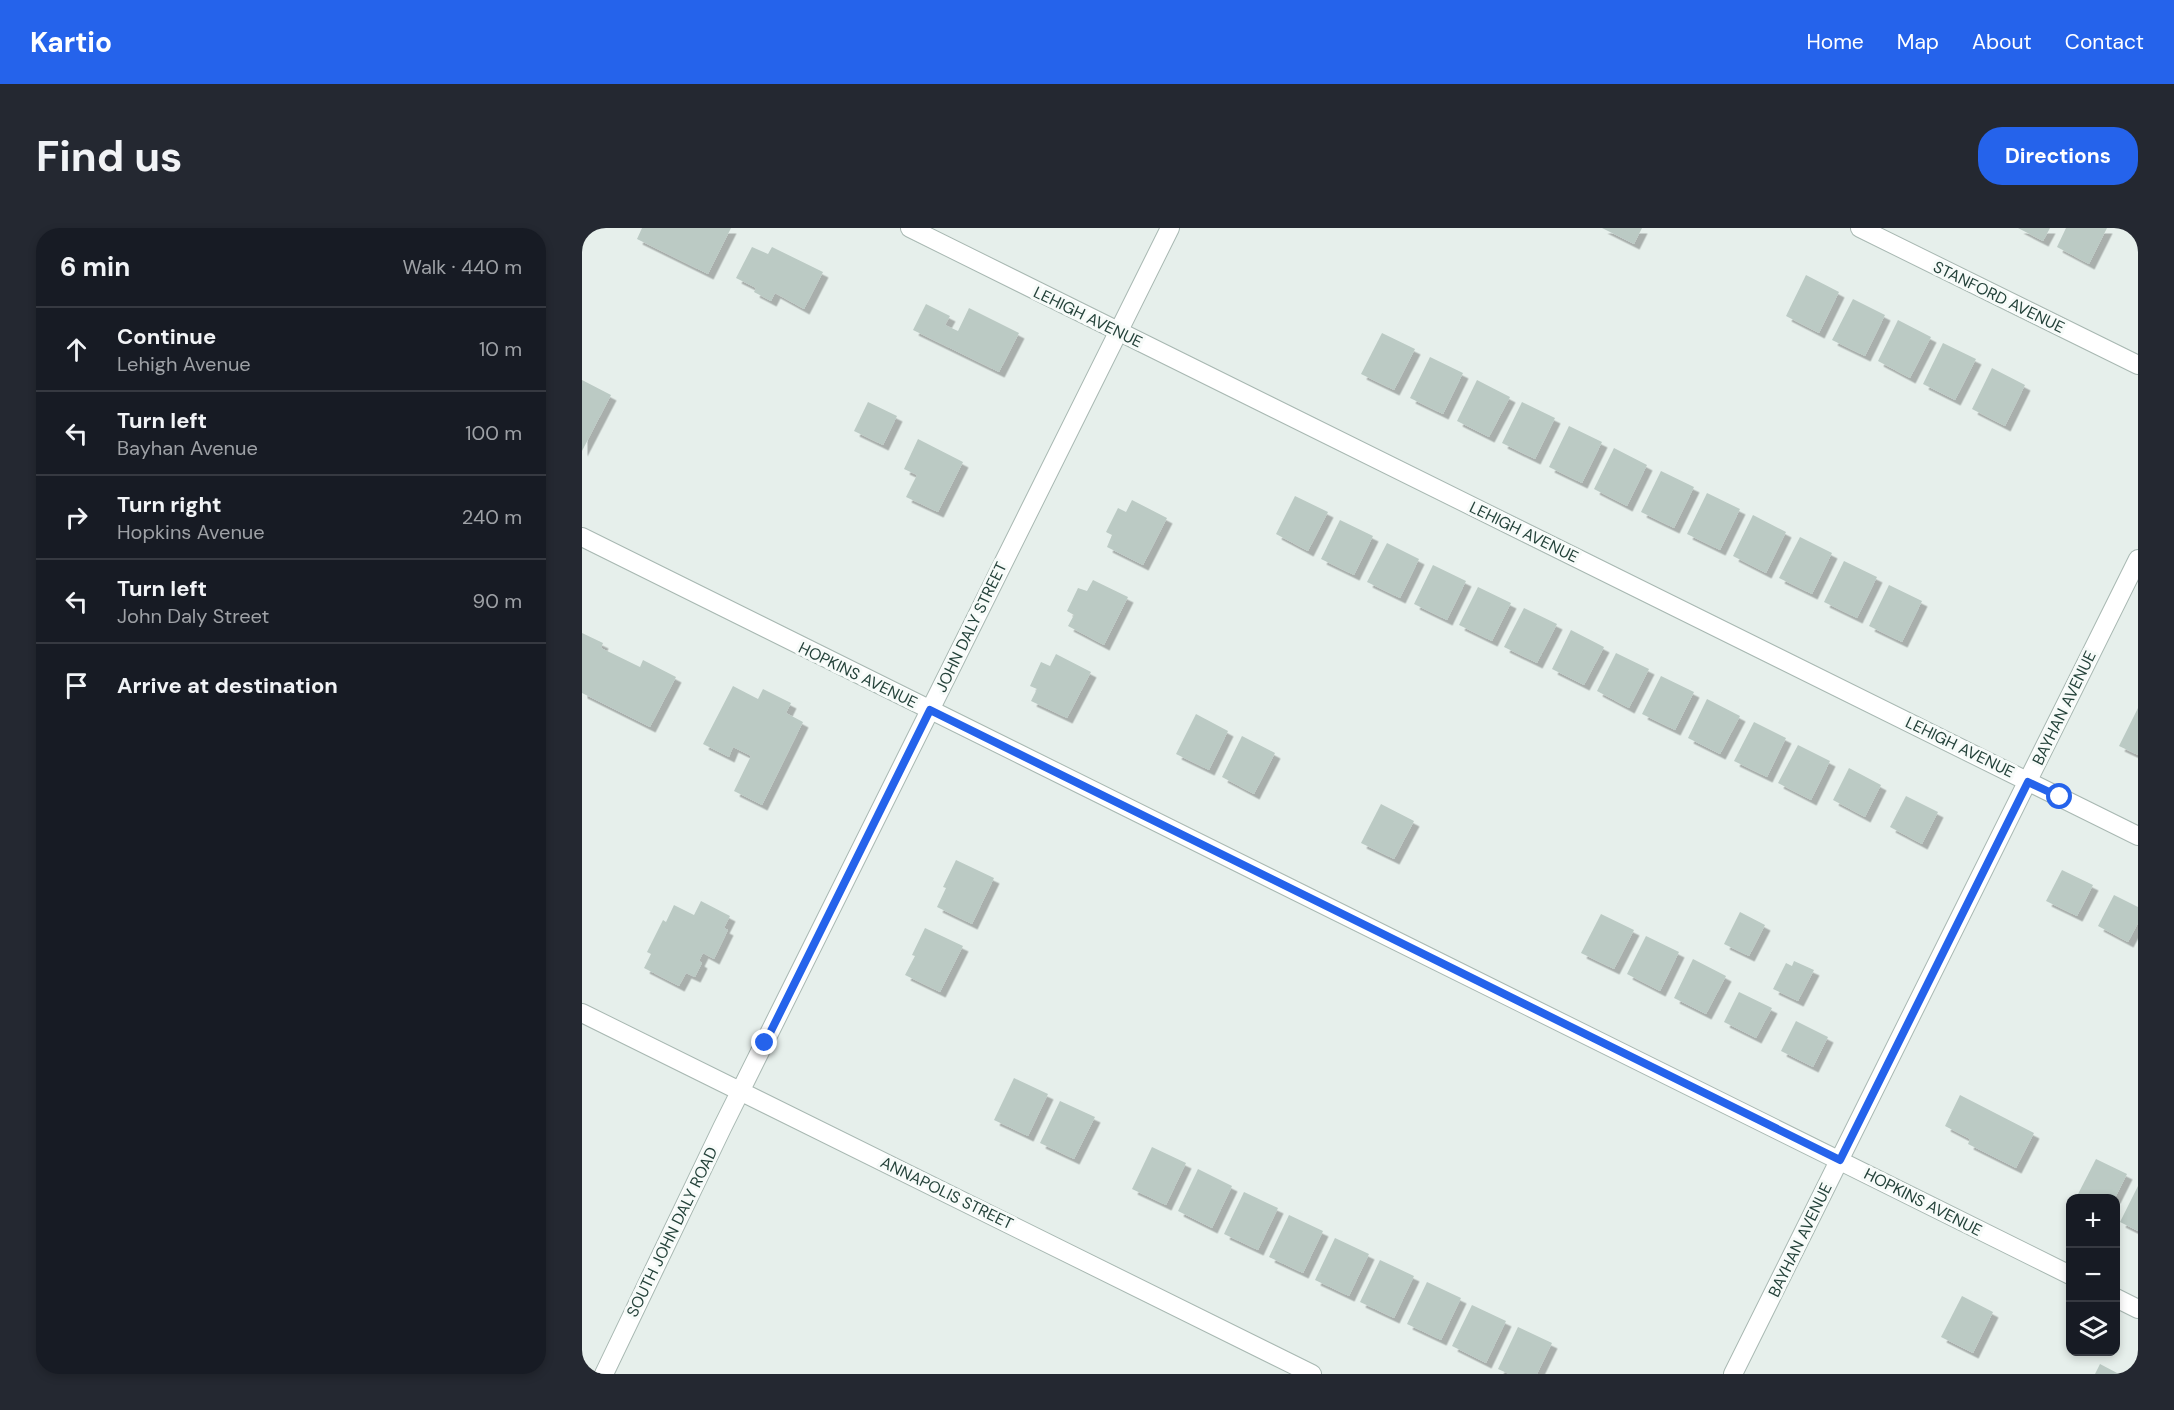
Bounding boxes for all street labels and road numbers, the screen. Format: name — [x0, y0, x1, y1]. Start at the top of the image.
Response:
street label: STANFORD AVENUE — [1930, 256, 2068, 338]
street label: LEHIGH AVENUE — [1030, 282, 1146, 352]
street label: LEHIGH AVENUE — [1466, 497, 1582, 567]
street label: JOHN DALY STREET — [930, 558, 1012, 696]
street label: HOPKINS AVENUE — [795, 637, 921, 713]
street label: BAYHAN AVENUE — [2027, 647, 2101, 769]
street label: LEHIGH AVENUE — [1902, 712, 2018, 782]
street label: SOUTH JOHN DALY ROAD — [622, 1143, 722, 1321]
street label: ANNAPOLIS STREET — [877, 1152, 1017, 1234]
street label: HOPKINS AVENUE — [1860, 1163, 1986, 1241]
street label: BAYHAN AVENUE — [1763, 1179, 1837, 1301]

